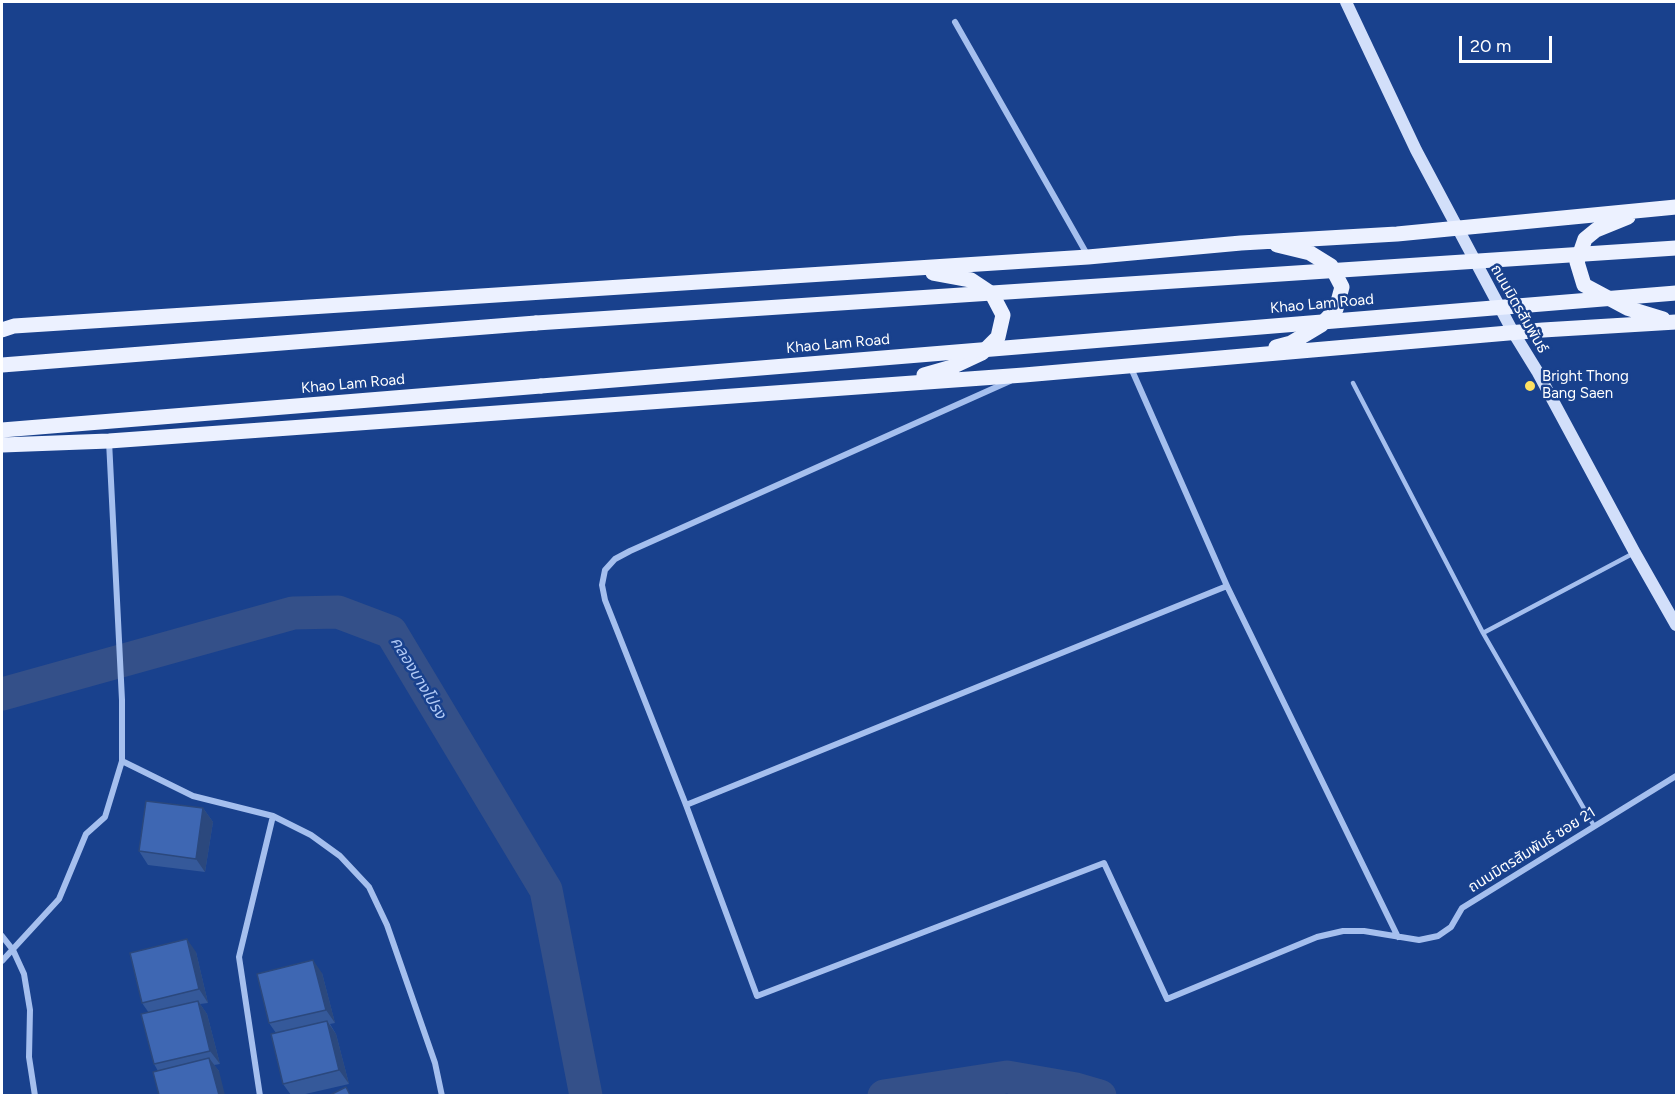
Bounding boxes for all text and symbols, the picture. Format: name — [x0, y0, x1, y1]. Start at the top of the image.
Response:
scale bar — [1462, 24, 1555, 62]
text: 20 m — [1470, 35, 1511, 57]
street label: ถนนมิตรสัมพันธ์ — [1486, 262, 1552, 356]
street label: Khao Lam Road — [1269, 291, 1375, 317]
street label: Khao Lam Road — [785, 331, 891, 357]
place label: Bright Thong Bang Saen — [1542, 368, 1629, 403]
street label: Khao Lam Road — [300, 371, 406, 397]
marker: Bright Thong Bang Saen — [1523, 379, 1537, 393]
water label: คลองบางโปรง — [386, 633, 450, 723]
street label: ถนนมิตรสัมพันธ์ ซอย 21 — [1465, 803, 1599, 897]

